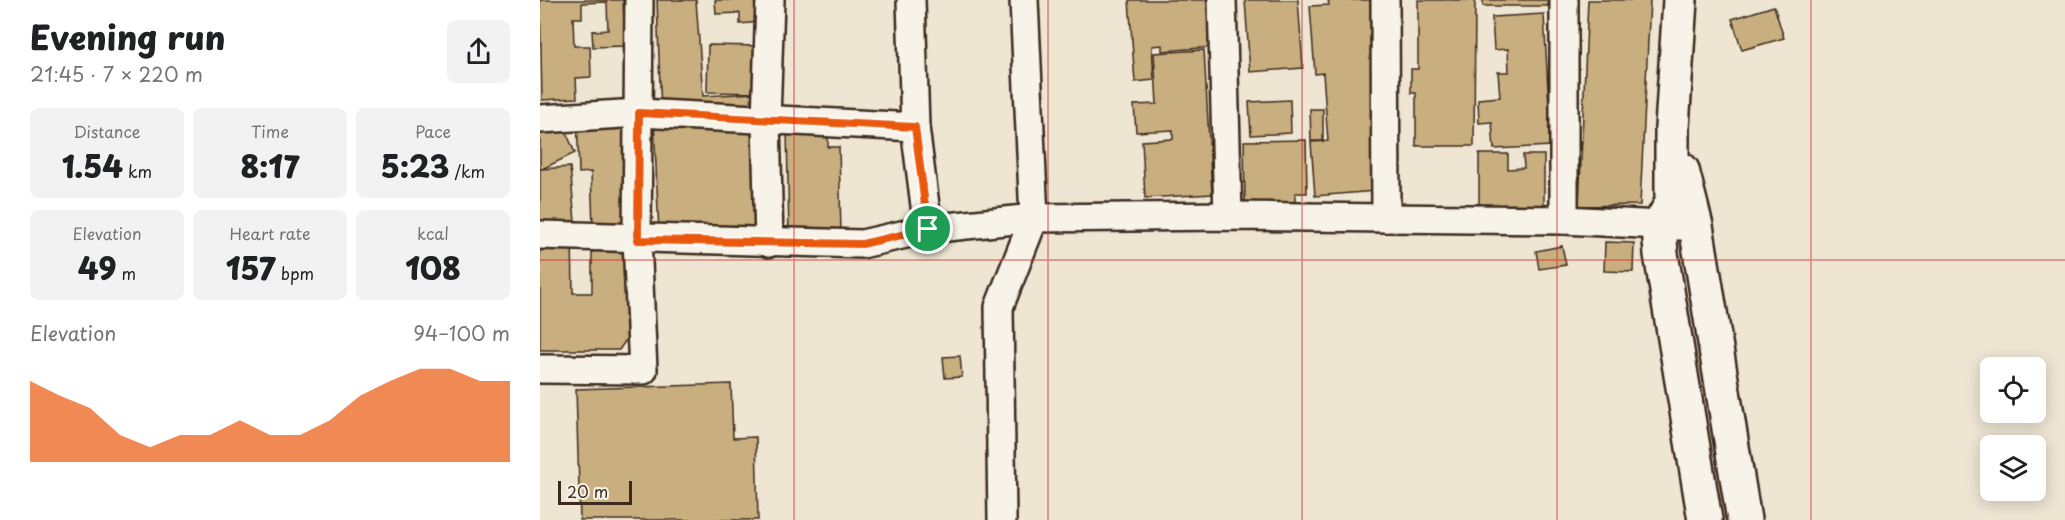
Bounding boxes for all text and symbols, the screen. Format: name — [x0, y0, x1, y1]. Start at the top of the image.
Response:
text: Evening run — [30, 11, 225, 61]
button: share — [447, 20, 510, 83]
text: 21:45 · 7 × 220 m — [30, 59, 203, 89]
text: Distance — [73, 119, 141, 143]
text: Time — [251, 119, 289, 143]
text: Pace — [415, 119, 451, 143]
text: 1.54 — [62, 143, 123, 188]
text: 8:17 — [241, 143, 299, 188]
text: 5:23 — [381, 143, 449, 188]
text: km — [123, 159, 152, 183]
text: /km — [449, 159, 485, 183]
pin — [902, 203, 953, 254]
icon: arrive — [911, 212, 944, 245]
text: Elevation — [72, 221, 142, 245]
text: Heart rate — [230, 221, 310, 245]
text: kcal — [417, 221, 449, 245]
text: 49 — [78, 245, 116, 290]
text: 157 — [226, 245, 276, 290]
text: 108 — [405, 245, 461, 290]
text: m — [116, 261, 136, 285]
text: bpm — [276, 261, 314, 285]
text: Elevation — [30, 318, 116, 348]
text: 94–100 m — [413, 318, 510, 348]
map controls — [1980, 357, 2046, 501]
button: locate — [1980, 357, 2046, 423]
button: layers — [1980, 435, 2046, 501]
scale bar — [558, 478, 632, 506]
text: 20 m — [567, 479, 608, 503]

